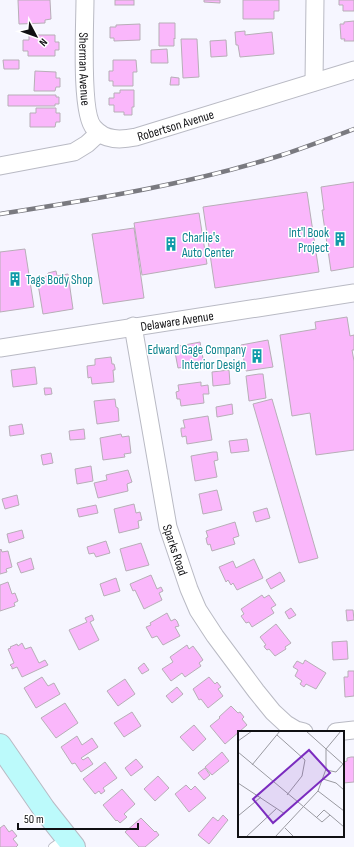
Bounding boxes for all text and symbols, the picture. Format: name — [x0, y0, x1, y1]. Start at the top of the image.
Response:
north arrow — [16, 16, 56, 56]
street label: Sherman Avenue — [75, 32, 94, 107]
text: N — [36, 36, 50, 49]
street label: Robertson Avenue — [135, 107, 216, 145]
place label: Int'l Book Project — [289, 225, 329, 256]
place label: Charlie's Auto Center — [181, 230, 234, 261]
building icon: Int'l Book Project — [332, 231, 348, 247]
building icon: Charlie's Auto Center — [163, 236, 179, 252]
building icon: Tags Body Shop — [7, 271, 23, 287]
place label: Tags Body Shop — [26, 272, 93, 288]
street label: Delaware Avenue — [139, 308, 215, 335]
place label: Edward Gage Company Interior Design — [147, 342, 246, 373]
building icon: Edward Gage Company Interior Design — [249, 348, 265, 364]
street label: Sparks Road — [159, 522, 191, 578]
inset map — [238, 731, 344, 837]
scale bar — [18, 805, 138, 831]
text: 50 m — [24, 812, 44, 827]

